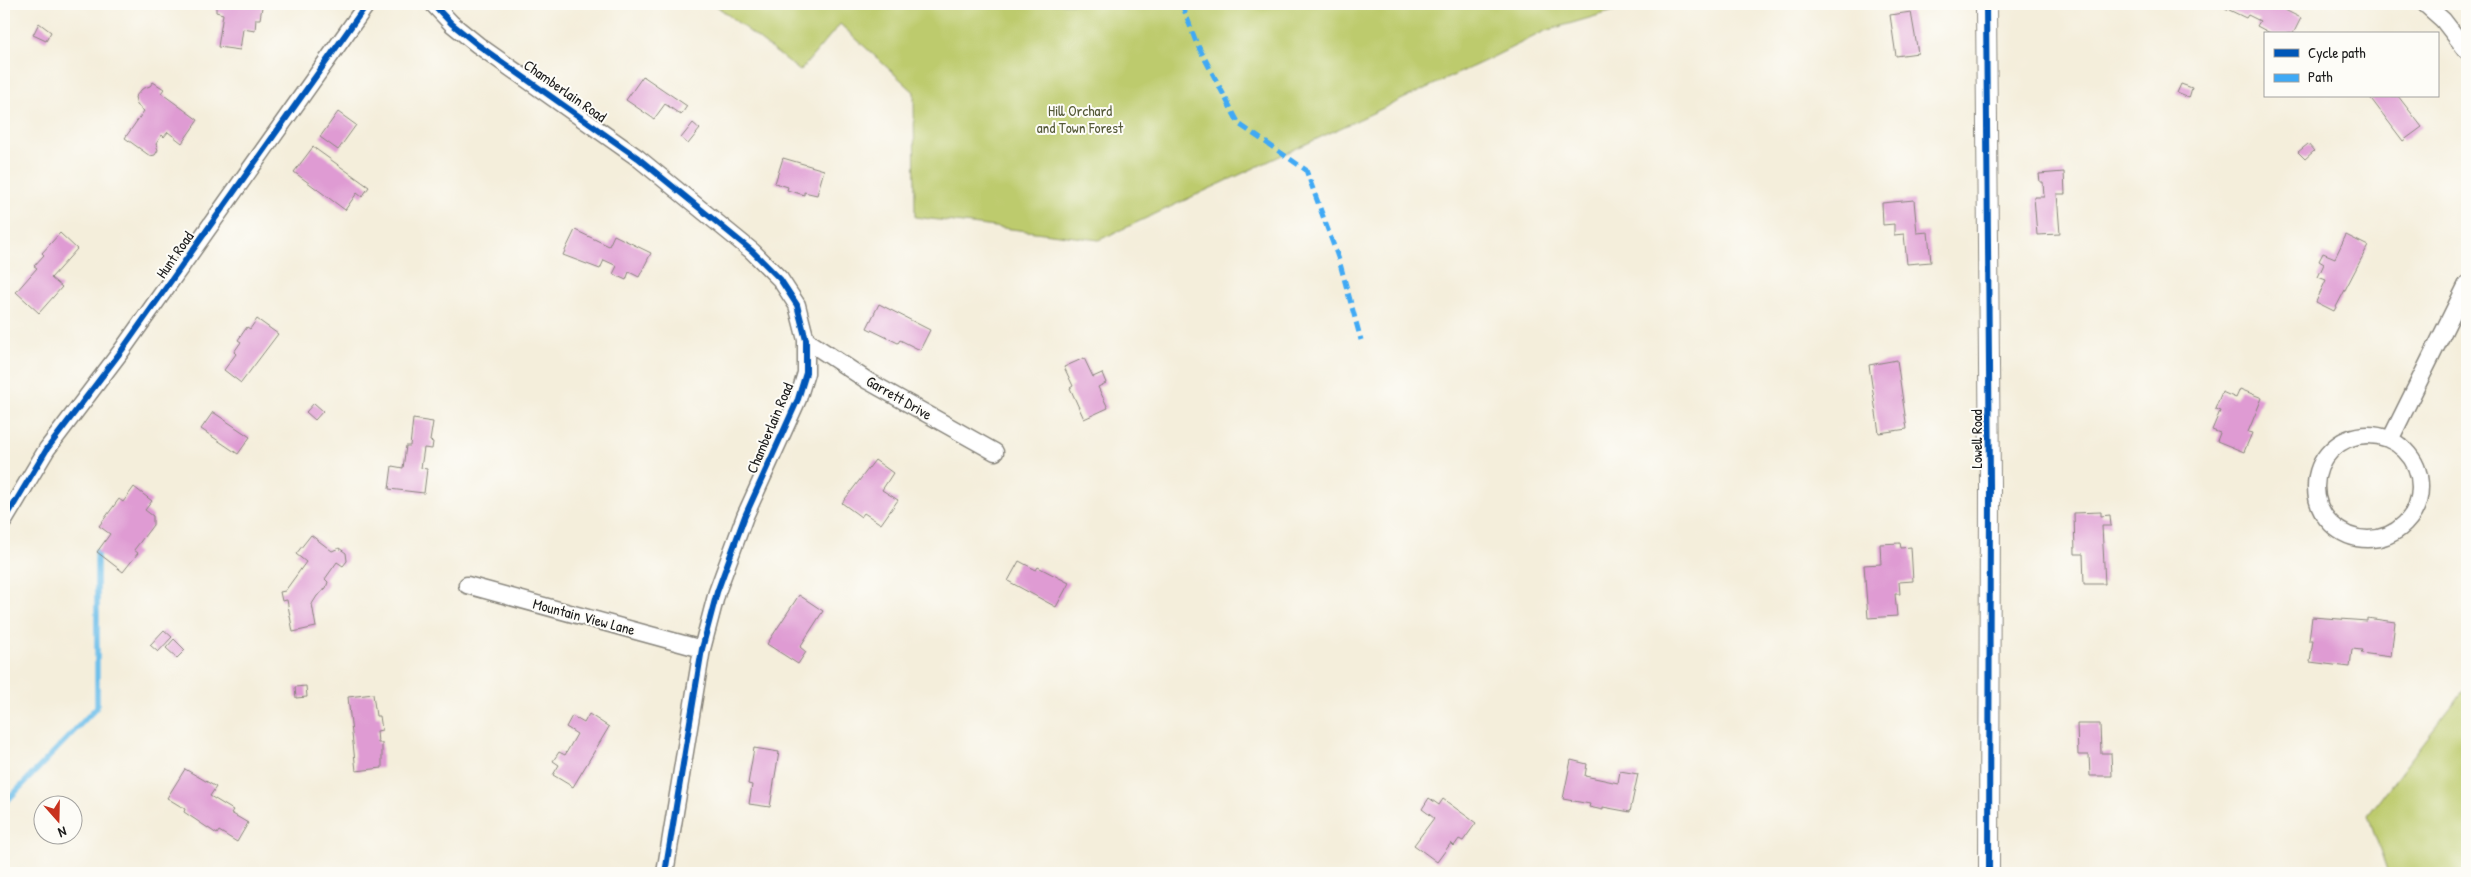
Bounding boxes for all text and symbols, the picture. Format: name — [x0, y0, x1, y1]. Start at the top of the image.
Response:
legend — [2264, 32, 2438, 98]
text: Cycle path — [2308, 42, 2366, 63]
street label: Chamberlain Road — [520, 54, 611, 127]
text: Path — [2308, 66, 2333, 87]
park label: Hill Orchard and Town Forest — [1037, 100, 1124, 138]
street label: Hunt Road — [151, 227, 198, 282]
street label: Garrett Drive — [863, 370, 936, 425]
street label: Chamberlain Road — [741, 379, 798, 476]
street label: Lowell Road — [1966, 409, 1987, 469]
street label: Mountain View Lane — [531, 593, 637, 640]
north arrow — [32, 794, 82, 844]
text: N — [55, 822, 69, 843]

